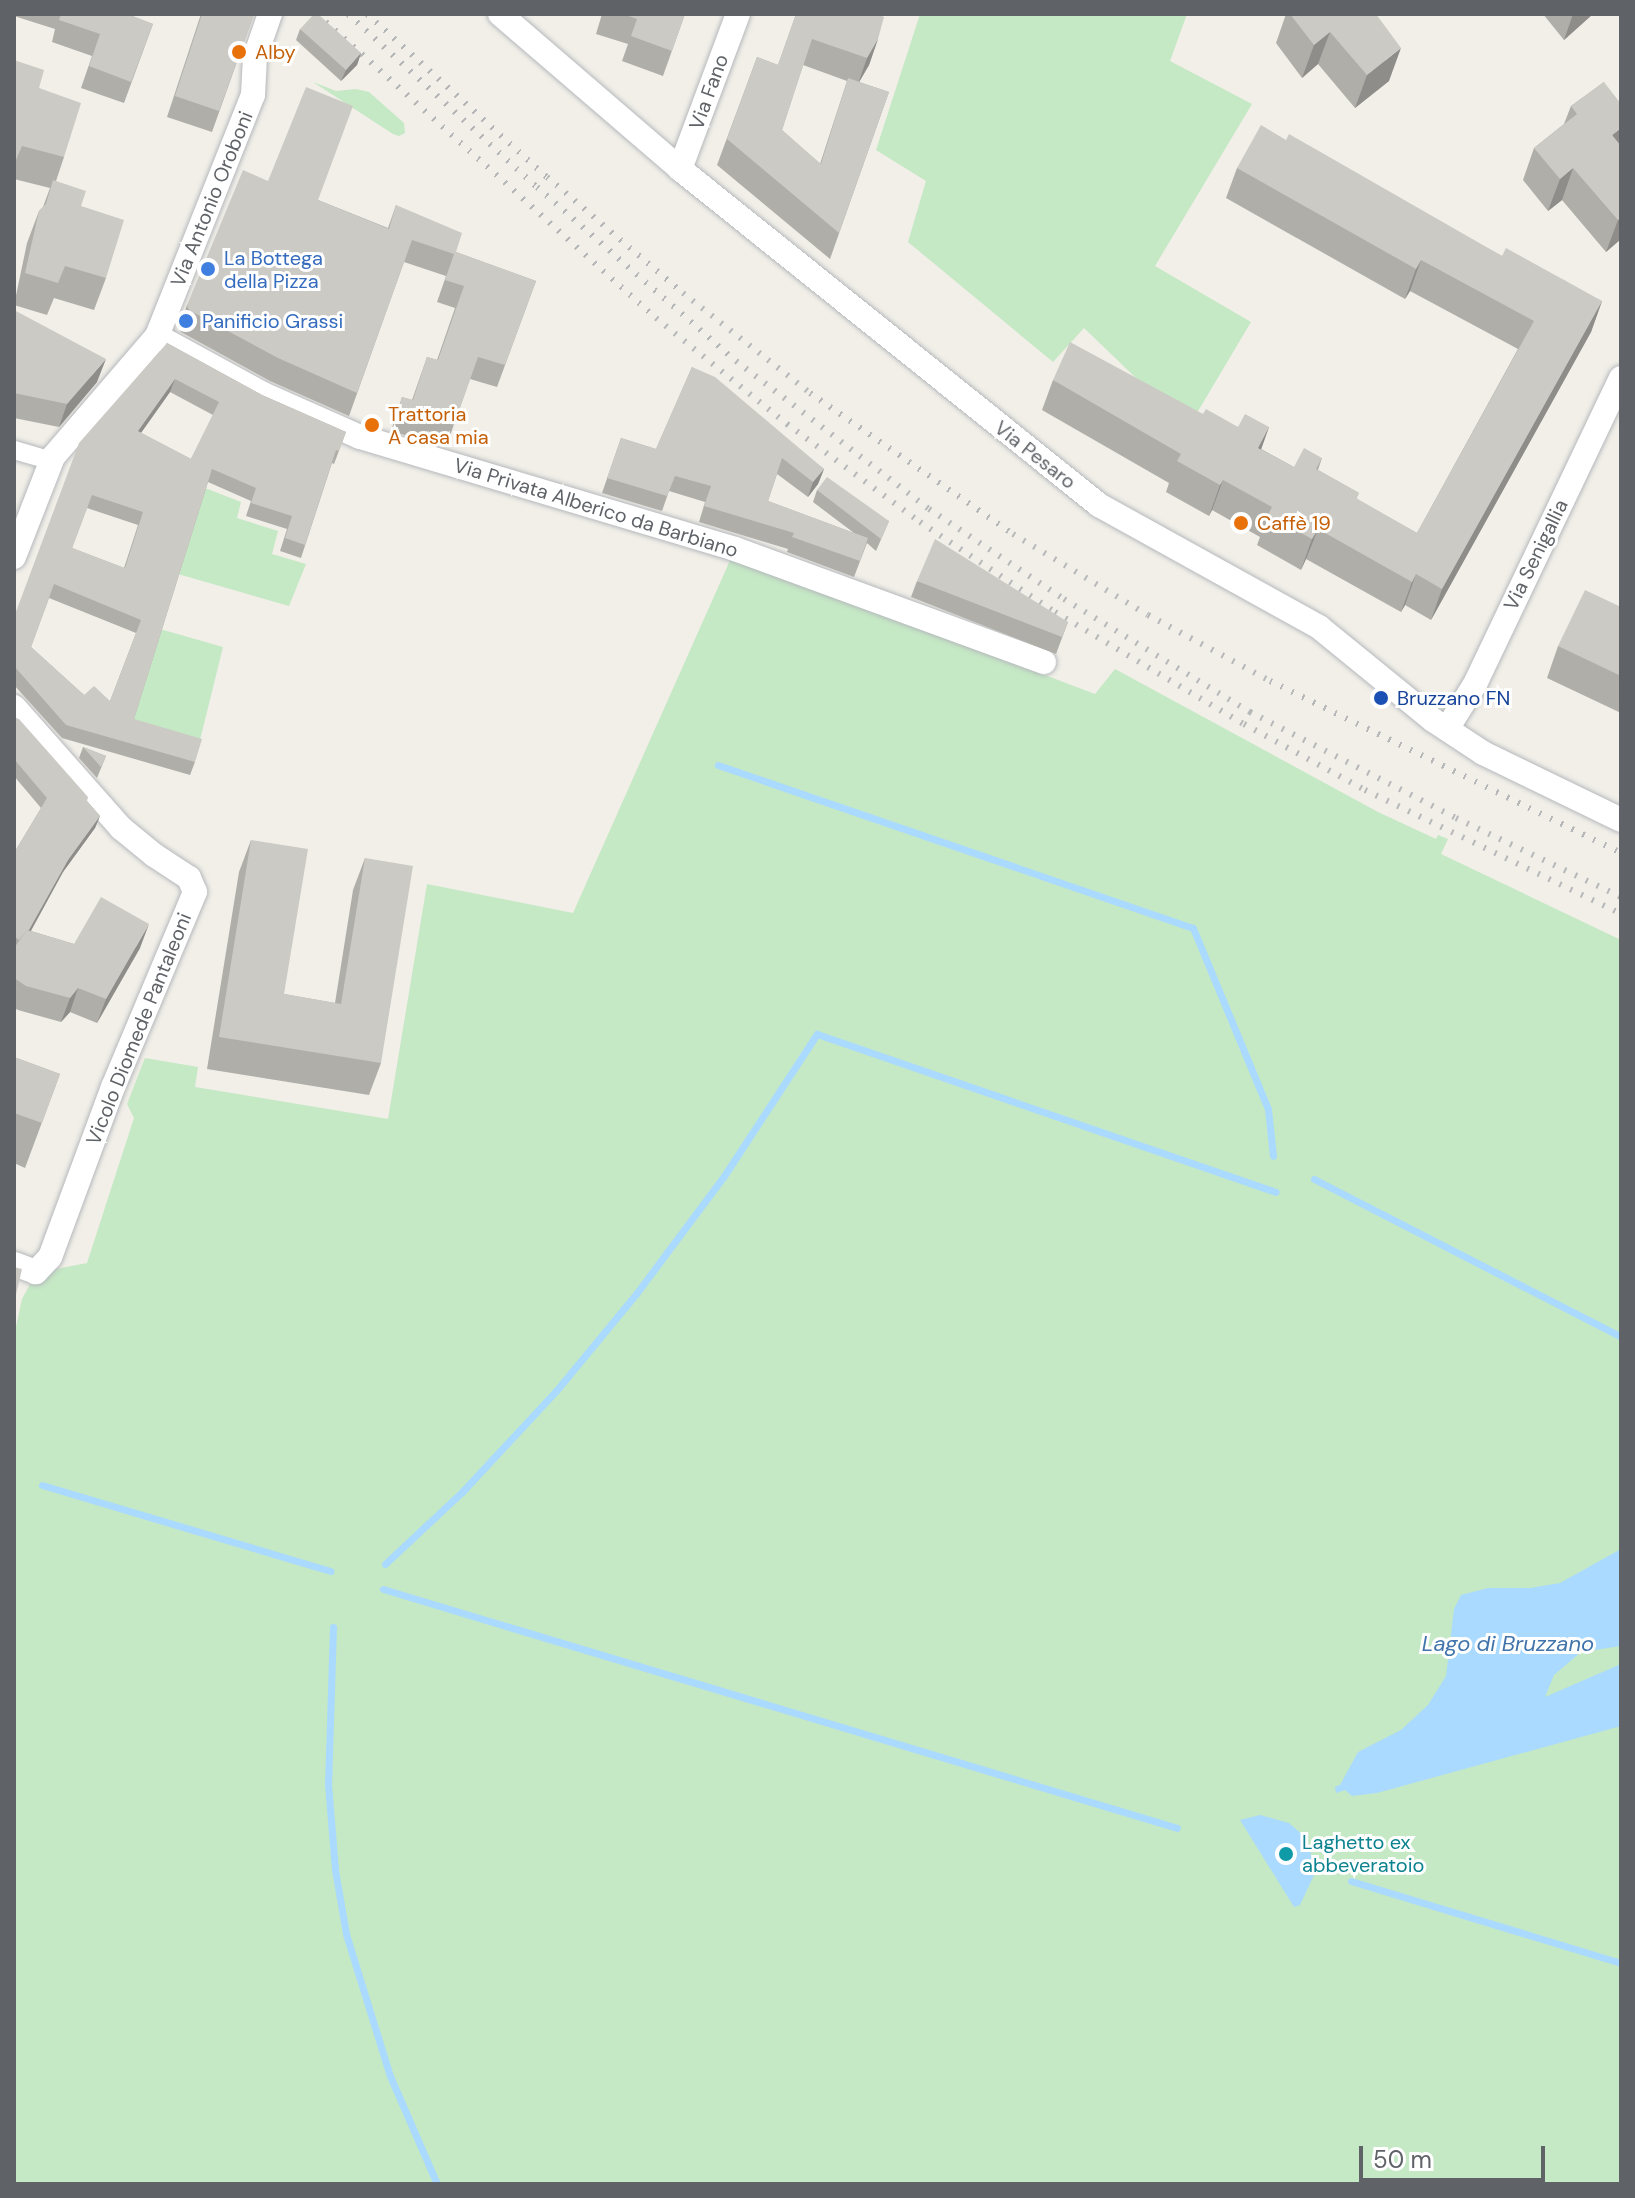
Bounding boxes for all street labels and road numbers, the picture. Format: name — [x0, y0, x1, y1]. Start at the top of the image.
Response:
street label: Via Fano — [684, 51, 734, 133]
street label: Via Antonio Oroboni — [166, 108, 258, 290]
street label: Via Pesaro — [990, 416, 1080, 494]
street label: Via Privata Alberico da Barbiano — [451, 453, 741, 563]
street label: Via Senigallia — [1499, 496, 1573, 614]
street label: Vicolo Diomede Pantaleoni — [81, 909, 197, 1149]

